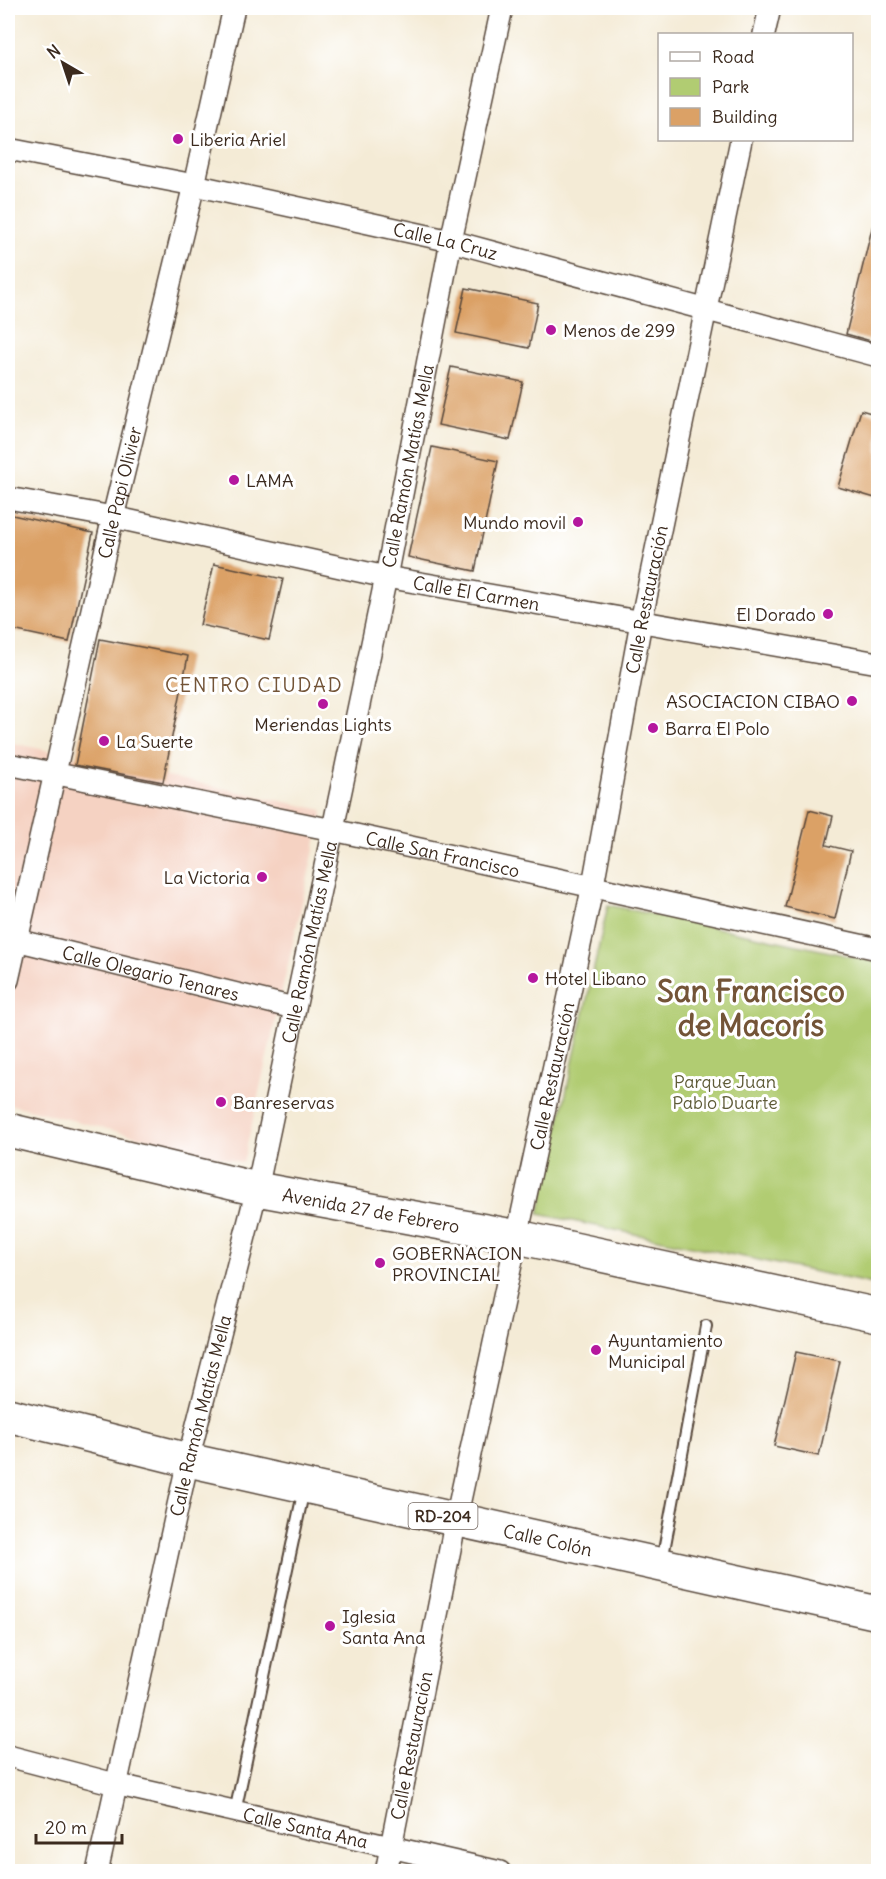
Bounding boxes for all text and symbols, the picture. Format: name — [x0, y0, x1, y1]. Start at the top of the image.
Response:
north arrow — [33, 33, 93, 93]
legend — [658, 33, 853, 141]
text: N — [43, 40, 64, 63]
text: Road — [712, 45, 755, 68]
text: Park — [712, 75, 749, 98]
text: Building — [712, 105, 777, 128]
place label: Liberia Ariel — [190, 128, 286, 151]
marker: Liberia Ariel — [171, 132, 185, 146]
street label: Calle La Cruz — [391, 217, 501, 265]
place label: Menos de 299 — [563, 319, 675, 342]
marker: Menos de 299 — [544, 323, 558, 337]
street label: Calle Ramón Matías Mella — [377, 362, 438, 570]
street label: Calle Papi Olivier — [92, 423, 146, 561]
place label: LAMA — [246, 469, 294, 492]
marker: LAMA — [227, 473, 241, 487]
place label: Mundo movil — [463, 511, 566, 534]
marker: Mundo movil — [571, 515, 585, 529]
street label: Calle Restauración — [620, 523, 672, 676]
street label: Calle El Carmen — [411, 570, 542, 615]
place label: El Dorado — [736, 603, 816, 626]
marker: El Dorado — [821, 607, 835, 621]
district label: CENTRO CIUDAD — [165, 672, 343, 697]
place label: ASOCIACION CIBAO — [666, 690, 840, 713]
marker: ASOCIACION CIBAO — [845, 694, 859, 708]
marker: Meriendas Lights — [316, 697, 330, 711]
place label: Meriendas Lights — [254, 713, 392, 736]
place label: Barra El Polo — [665, 717, 770, 740]
marker: Barra El Polo — [646, 721, 660, 735]
place label: La Suerte — [116, 730, 193, 753]
marker: La Suerte — [97, 734, 111, 748]
street label: Calle San Francisco — [364, 826, 522, 882]
street label: Calle Ramón Matías Mella — [277, 839, 342, 1045]
place label: La Victoria — [163, 866, 250, 889]
marker: La Victoria — [255, 870, 269, 884]
street label: Calle Olegario Tenares — [60, 940, 242, 1006]
place label: Hotel Libano — [545, 967, 646, 990]
marker: Hotel Libano — [526, 971, 540, 985]
district label: San Francisco de Macorís — [657, 972, 845, 1044]
street label: Calle Restauración — [525, 1000, 579, 1152]
park label: Parque Juan Pablo Duarte — [672, 1070, 778, 1114]
place label: Banreservas — [233, 1091, 334, 1114]
marker: Banreservas — [214, 1095, 228, 1109]
street label: Avenida 27 de Febrero — [281, 1182, 462, 1238]
place label: GOBERNACION PROVINCIAL — [392, 1242, 523, 1286]
marker: GOBERNACION PROVINCIAL — [373, 1256, 387, 1270]
street label: Calle Ramón Matías Mella — [164, 1312, 236, 1518]
place label: Ayuntamiento Municipal — [608, 1329, 723, 1373]
marker: Ayuntamiento Municipal — [589, 1343, 603, 1357]
road number: RD-204 — [408, 1503, 478, 1529]
street label: Calle Colón — [501, 1519, 594, 1561]
place label: Iglesia Santa Ana — [342, 1605, 425, 1649]
marker: Iglesia Santa Ana — [323, 1619, 337, 1633]
street label: Calle Restauración — [385, 1669, 437, 1822]
street label: Calle Santa Ana — [241, 1802, 370, 1853]
scale bar — [36, 1807, 122, 1845]
text: 20 m — [45, 1816, 87, 1839]

